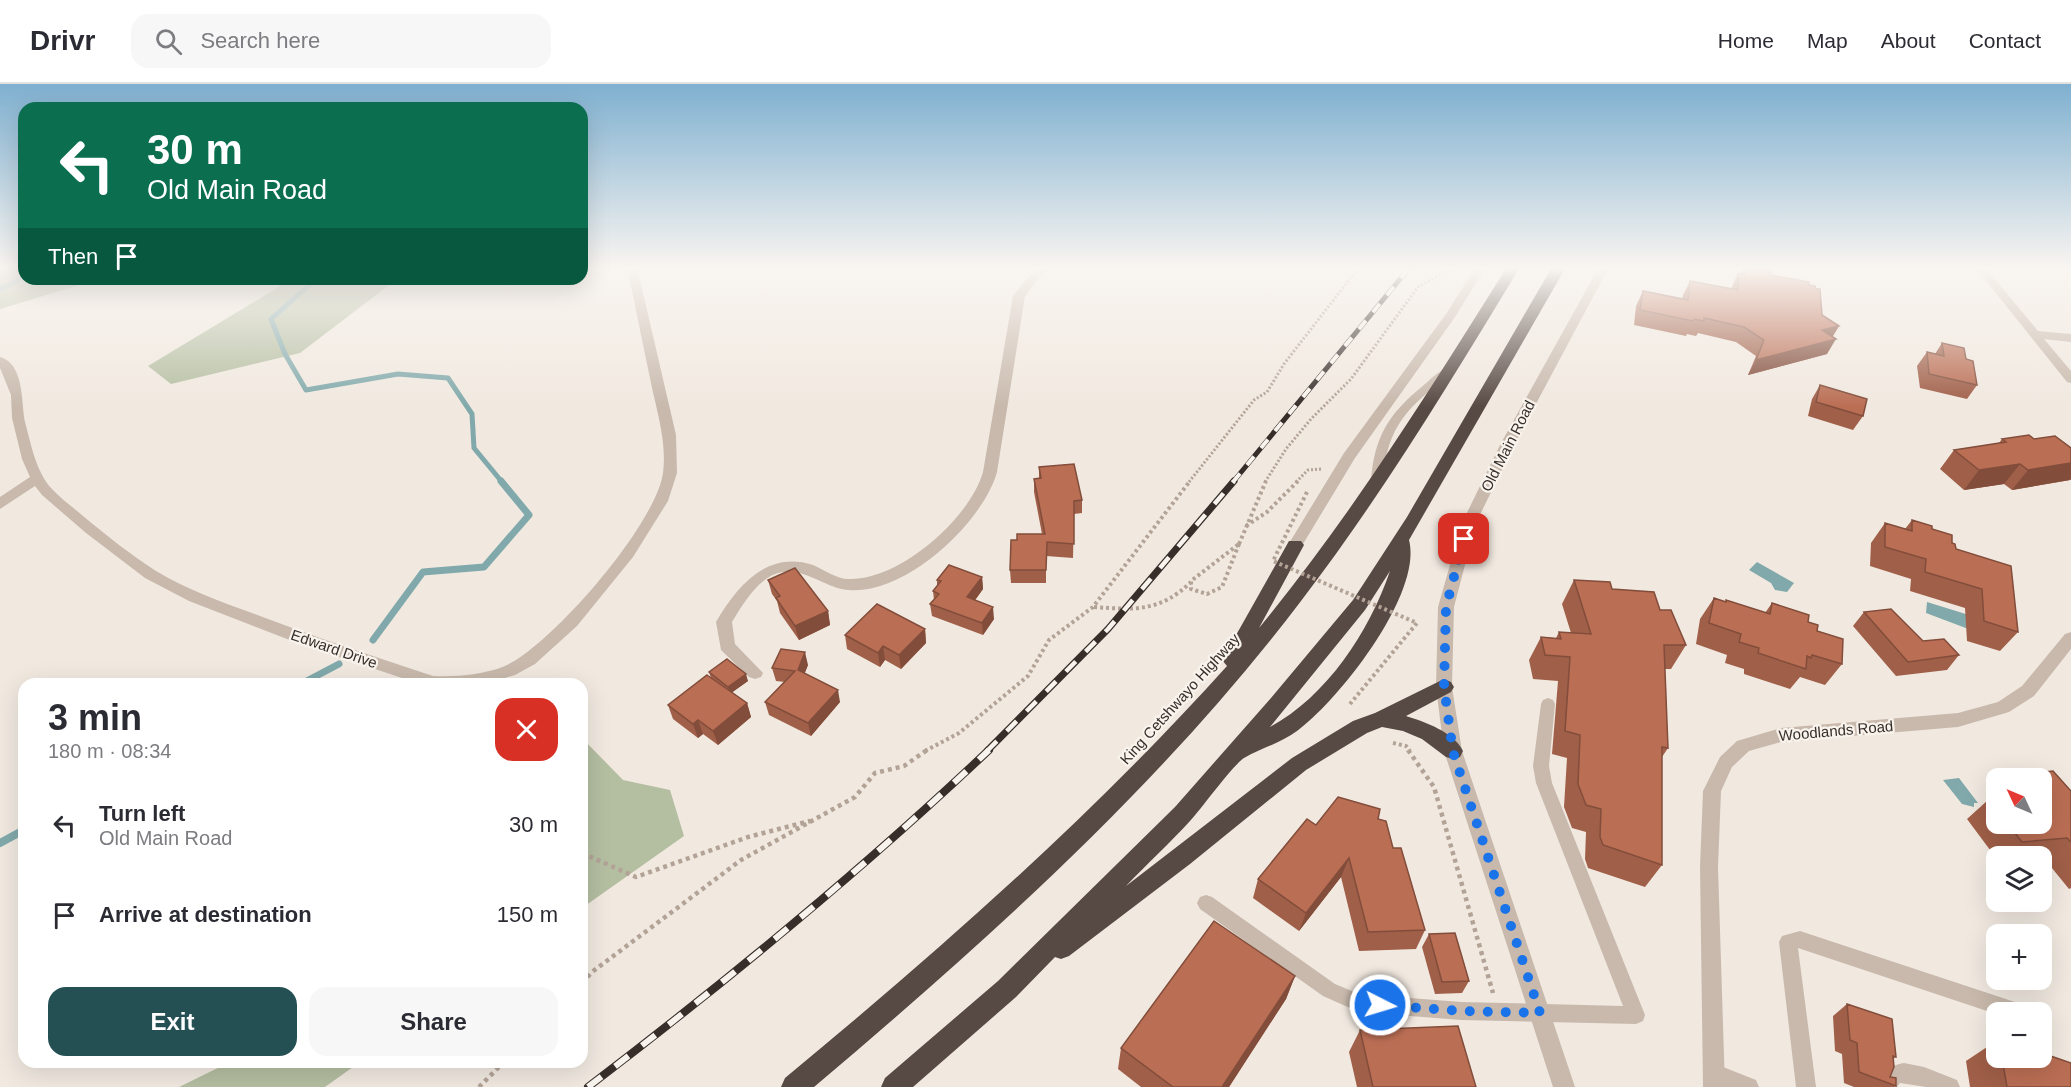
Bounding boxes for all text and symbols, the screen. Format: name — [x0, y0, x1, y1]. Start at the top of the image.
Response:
search box — [131, 14, 551, 68]
text: Drivr — [30, 25, 95, 56]
icon: search — [152, 25, 185, 58]
text: Search here — [200, 28, 320, 53]
text: Home — [1718, 29, 1774, 52]
text: Map — [1807, 29, 1848, 52]
text: About — [1881, 29, 1936, 52]
text: Contact — [1969, 29, 2041, 52]
icon: left — [48, 126, 126, 204]
text: 30 m — [147, 126, 243, 173]
text: Old Main Road — [147, 175, 327, 205]
icon: arrive — [110, 240, 143, 273]
text: Then — [48, 244, 98, 269]
street label: Old Main Road — [1477, 397, 1538, 494]
pin — [1438, 513, 1489, 564]
icon: arrive — [1447, 522, 1480, 555]
street label: Edward Drive — [289, 626, 379, 671]
street label: King Cetshwayo Highway — [1116, 629, 1243, 768]
text: 3 min — [48, 697, 142, 738]
button: close — [495, 698, 558, 761]
street label: Woodlands Road — [1778, 717, 1894, 744]
text: 180 m · 08:34 — [48, 740, 171, 762]
north arrow — [1986, 768, 2052, 834]
map controls — [1986, 768, 2052, 1068]
text: Turn left — [99, 801, 185, 826]
icon: left — [48, 809, 81, 842]
text: 30 m — [509, 812, 558, 837]
text: Old Main Road — [99, 827, 232, 849]
button: layers — [1986, 846, 2052, 912]
icon: arrive — [48, 899, 81, 932]
text: Arrive at destination — [99, 902, 312, 927]
text: 150 m — [497, 902, 558, 927]
button: + — [1986, 924, 2052, 990]
position arrow — [1348, 973, 1412, 1037]
button: Exit — [48, 987, 297, 1056]
button: Share — [309, 987, 558, 1056]
button: − — [1986, 1002, 2052, 1068]

